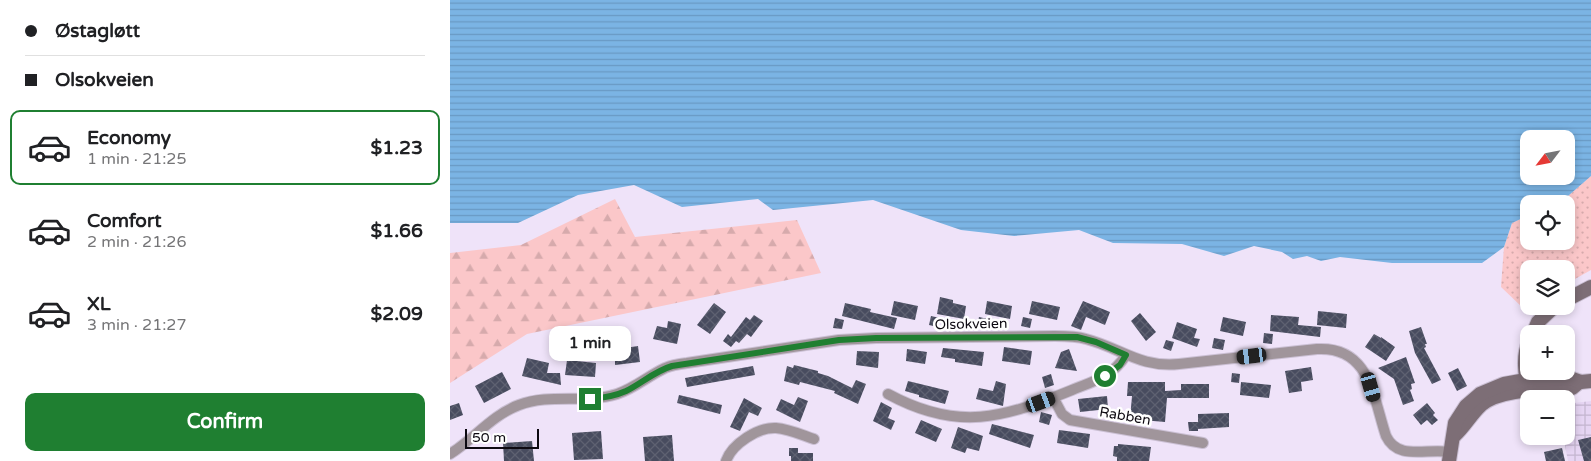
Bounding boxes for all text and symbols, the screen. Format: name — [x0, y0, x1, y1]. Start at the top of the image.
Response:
text: Østagløtt — [55, 20, 140, 42]
text: Olsokveien — [55, 69, 154, 91]
icon: car — [27, 125, 72, 170]
text: Economy — [87, 127, 171, 149]
north arrow — [1520, 130, 1575, 185]
map controls — [1520, 130, 1575, 445]
text: $1.23 — [371, 137, 423, 159]
text: 1 min · 21:25 — [87, 149, 186, 169]
button: locate — [1520, 195, 1575, 250]
icon: car — [27, 208, 72, 253]
text: Comfort — [87, 210, 161, 232]
text: $1.66 — [371, 220, 423, 242]
text: 2 min · 21:26 — [87, 232, 186, 252]
button: layers — [1520, 260, 1575, 315]
icon: car — [27, 291, 72, 336]
text: XL — [87, 293, 111, 315]
text: $2.09 — [371, 303, 423, 325]
text: 3 min · 21:27 — [87, 315, 186, 335]
street label: Olsokveien — [934, 315, 1008, 333]
button: + — [1520, 325, 1575, 380]
callout: 1 min — [549, 326, 631, 362]
text: 1 min — [569, 333, 611, 353]
car — [1236, 347, 1267, 365]
route start — [1094, 365, 1116, 387]
car — [1359, 371, 1382, 403]
route end — [579, 388, 601, 410]
car — [1024, 390, 1057, 414]
button: − — [1520, 390, 1575, 445]
button: Confirm — [25, 393, 425, 451]
street label: Rabben — [1098, 403, 1152, 429]
scale bar — [465, 426, 539, 449]
text: 50 m — [472, 429, 506, 446]

